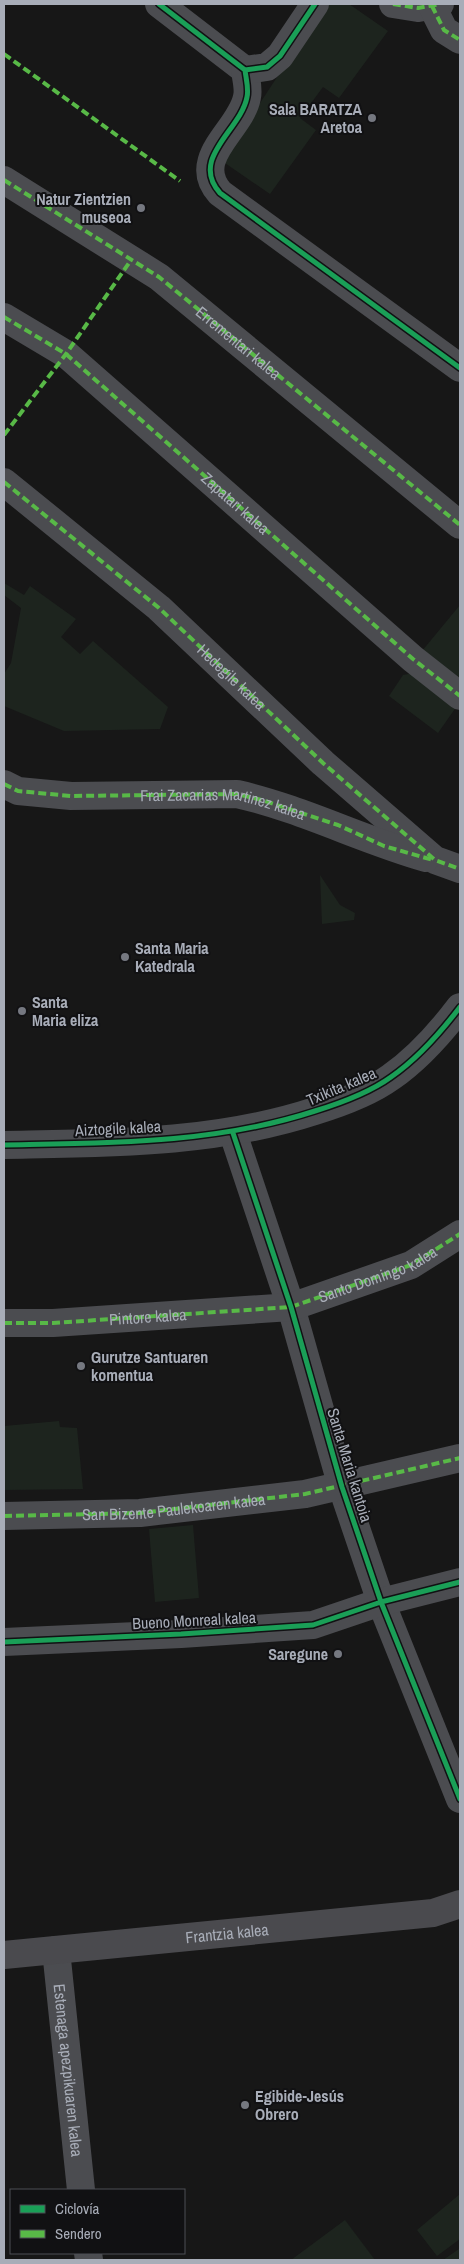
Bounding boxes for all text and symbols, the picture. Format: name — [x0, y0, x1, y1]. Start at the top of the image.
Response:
place label: Sala BARATZA Aretoa — [269, 98, 363, 138]
marker: Sala BARATZA Aretoa — [366, 112, 378, 124]
place label: Natur Zientzien museoa — [36, 188, 132, 228]
marker: Natur Zientzien museoa — [135, 202, 147, 214]
street label: Errementari kalea — [191, 301, 286, 385]
street label: Zapatari kalea — [197, 467, 275, 540]
street label: Hedegile kalea — [192, 639, 272, 715]
street label: Frai Zacarias Martinez kalea — [140, 783, 309, 825]
place label: Santa Maria Katedrala — [135, 937, 209, 977]
marker: Santa Maria Katedrala — [119, 951, 131, 963]
place label: Santa Maria eliza — [32, 991, 99, 1031]
marker: Santa Maria eliza — [16, 1005, 28, 1017]
street label: Txikita kalea — [303, 1061, 380, 1111]
street label: Aiztogile kalea — [73, 1115, 162, 1141]
street label: Santo Domingo kalea — [315, 1240, 442, 1308]
street label: Pintore kalea — [108, 1303, 188, 1330]
place label: Gurutze Santuaren komentua — [91, 1346, 208, 1386]
marker: Gurutze Santuaren komentua — [75, 1360, 87, 1372]
street label: Santa Maria kantoia — [322, 1405, 378, 1525]
street label: San Bizente Paulekoaren kalea — [82, 1488, 267, 1525]
street label: Bueno Monreal kalea — [132, 1606, 257, 1634]
place label: Saregune — [268, 1643, 328, 1665]
marker: Saregune — [332, 1648, 344, 1660]
street label: Frantzia kalea — [184, 1918, 270, 1948]
street label: Estenaga apezpikuaren kalea — [49, 1983, 89, 2159]
place label: Egibide-Jesús Obrero — [255, 2085, 344, 2125]
marker: Egibide-Jesús Obrero — [239, 2099, 251, 2111]
legend — [10, 2189, 185, 2254]
text: Ciclovía — [55, 2198, 100, 2219]
text: Sendero — [55, 2223, 102, 2244]

